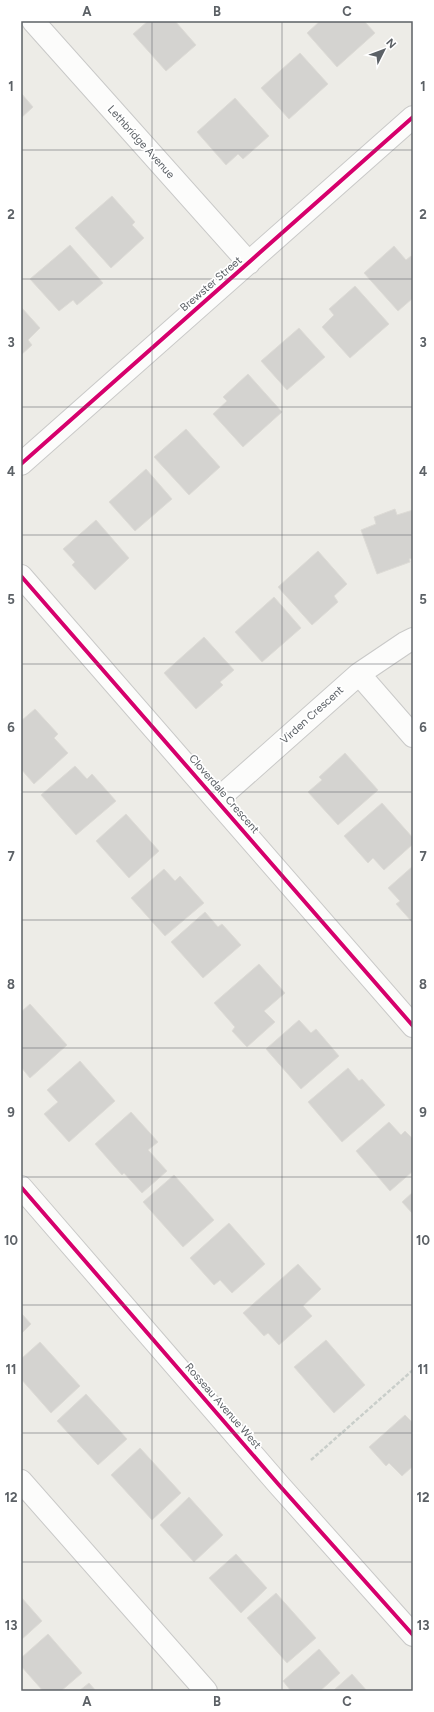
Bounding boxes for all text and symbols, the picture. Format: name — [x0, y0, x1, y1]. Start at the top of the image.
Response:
text: A — [82, 4, 92, 19]
text: B — [213, 4, 221, 19]
text: C — [342, 4, 352, 19]
north arrow — [364, 30, 404, 70]
text: N — [383, 36, 399, 51]
text: 1 — [8, 79, 14, 94]
text: 1 — [420, 79, 426, 94]
street label: Lethbridge Avenue — [105, 103, 177, 181]
text: 2 — [7, 207, 15, 222]
text: 2 — [419, 207, 427, 222]
street label: Brewster Street — [178, 254, 244, 314]
text: 3 — [7, 335, 15, 350]
text: 3 — [419, 335, 427, 350]
text: 4 — [7, 464, 15, 479]
text: 4 — [419, 464, 427, 479]
text: 5 — [7, 592, 15, 607]
text: 5 — [419, 592, 427, 607]
street label: Virden Crescent — [278, 683, 346, 747]
text: 6 — [7, 720, 15, 735]
text: 6 — [419, 720, 427, 735]
street label: Cloverdale Crescent — [186, 752, 262, 836]
text: 7 — [7, 849, 15, 864]
text: 7 — [419, 849, 427, 864]
text: 8 — [7, 977, 15, 992]
text: 8 — [419, 977, 427, 992]
text: 9 — [7, 1105, 15, 1120]
text: 9 — [419, 1105, 427, 1120]
text: 10 — [4, 1233, 18, 1248]
text: 10 — [416, 1233, 430, 1248]
street label: Rosseau Avenue West — [182, 1360, 264, 1452]
text: 11 — [6, 1362, 16, 1377]
text: 11 — [418, 1362, 428, 1377]
text: 12 — [4, 1490, 18, 1505]
text: 12 — [416, 1490, 430, 1505]
text: 13 — [5, 1618, 17, 1633]
text: 13 — [417, 1618, 429, 1633]
text: A — [82, 1694, 92, 1709]
text: B — [213, 1694, 221, 1709]
text: C — [342, 1694, 352, 1709]

